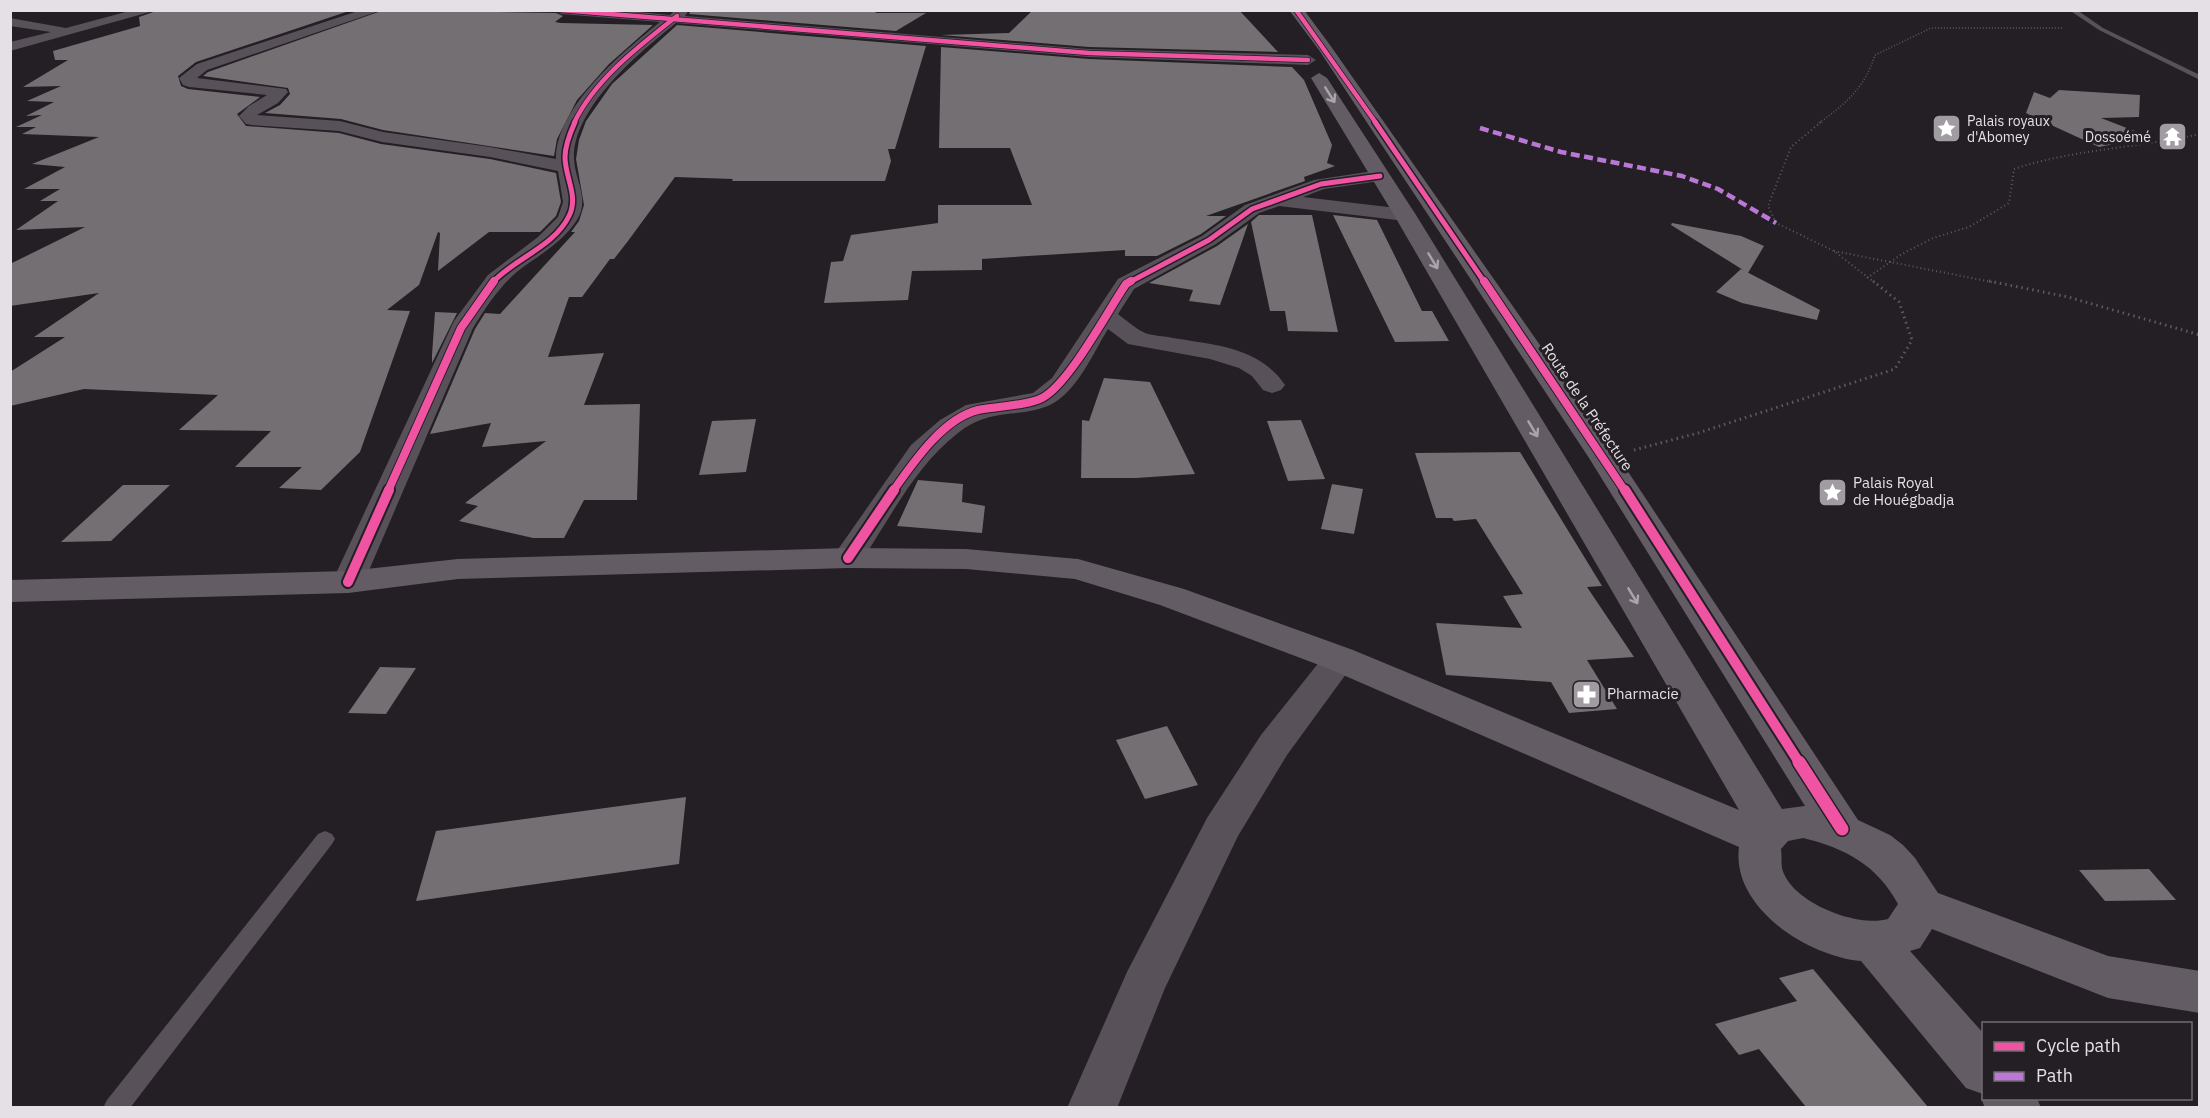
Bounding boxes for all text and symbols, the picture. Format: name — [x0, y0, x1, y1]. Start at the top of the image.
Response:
one-way arrow — [1325, 86, 1337, 103]
place label: Palais royaux d'Abomey — [1967, 112, 2050, 146]
place icon: Palais royaux d'Abomey — [1930, 113, 1962, 145]
temple icon: Dossoémé — [2156, 121, 2188, 153]
place label: Dossoémé — [2085, 128, 2151, 146]
one-way arrow — [1427, 252, 1439, 269]
street label: Route de la Préfecture — [1538, 339, 1637, 474]
one-way arrow — [1527, 420, 1539, 437]
place label: Palais Royal de Houégbadja — [1853, 473, 1954, 509]
place icon: Palais Royal de Houégbadja — [1816, 476, 1848, 508]
one-way arrow — [1627, 587, 1639, 604]
pharmacy icon: Pharmacie — [1570, 678, 1602, 710]
place label: Pharmacie — [1607, 684, 1679, 703]
legend — [1982, 1022, 2192, 1100]
text: Cycle path — [2036, 1034, 2121, 1057]
text: Path — [2036, 1064, 2073, 1087]

